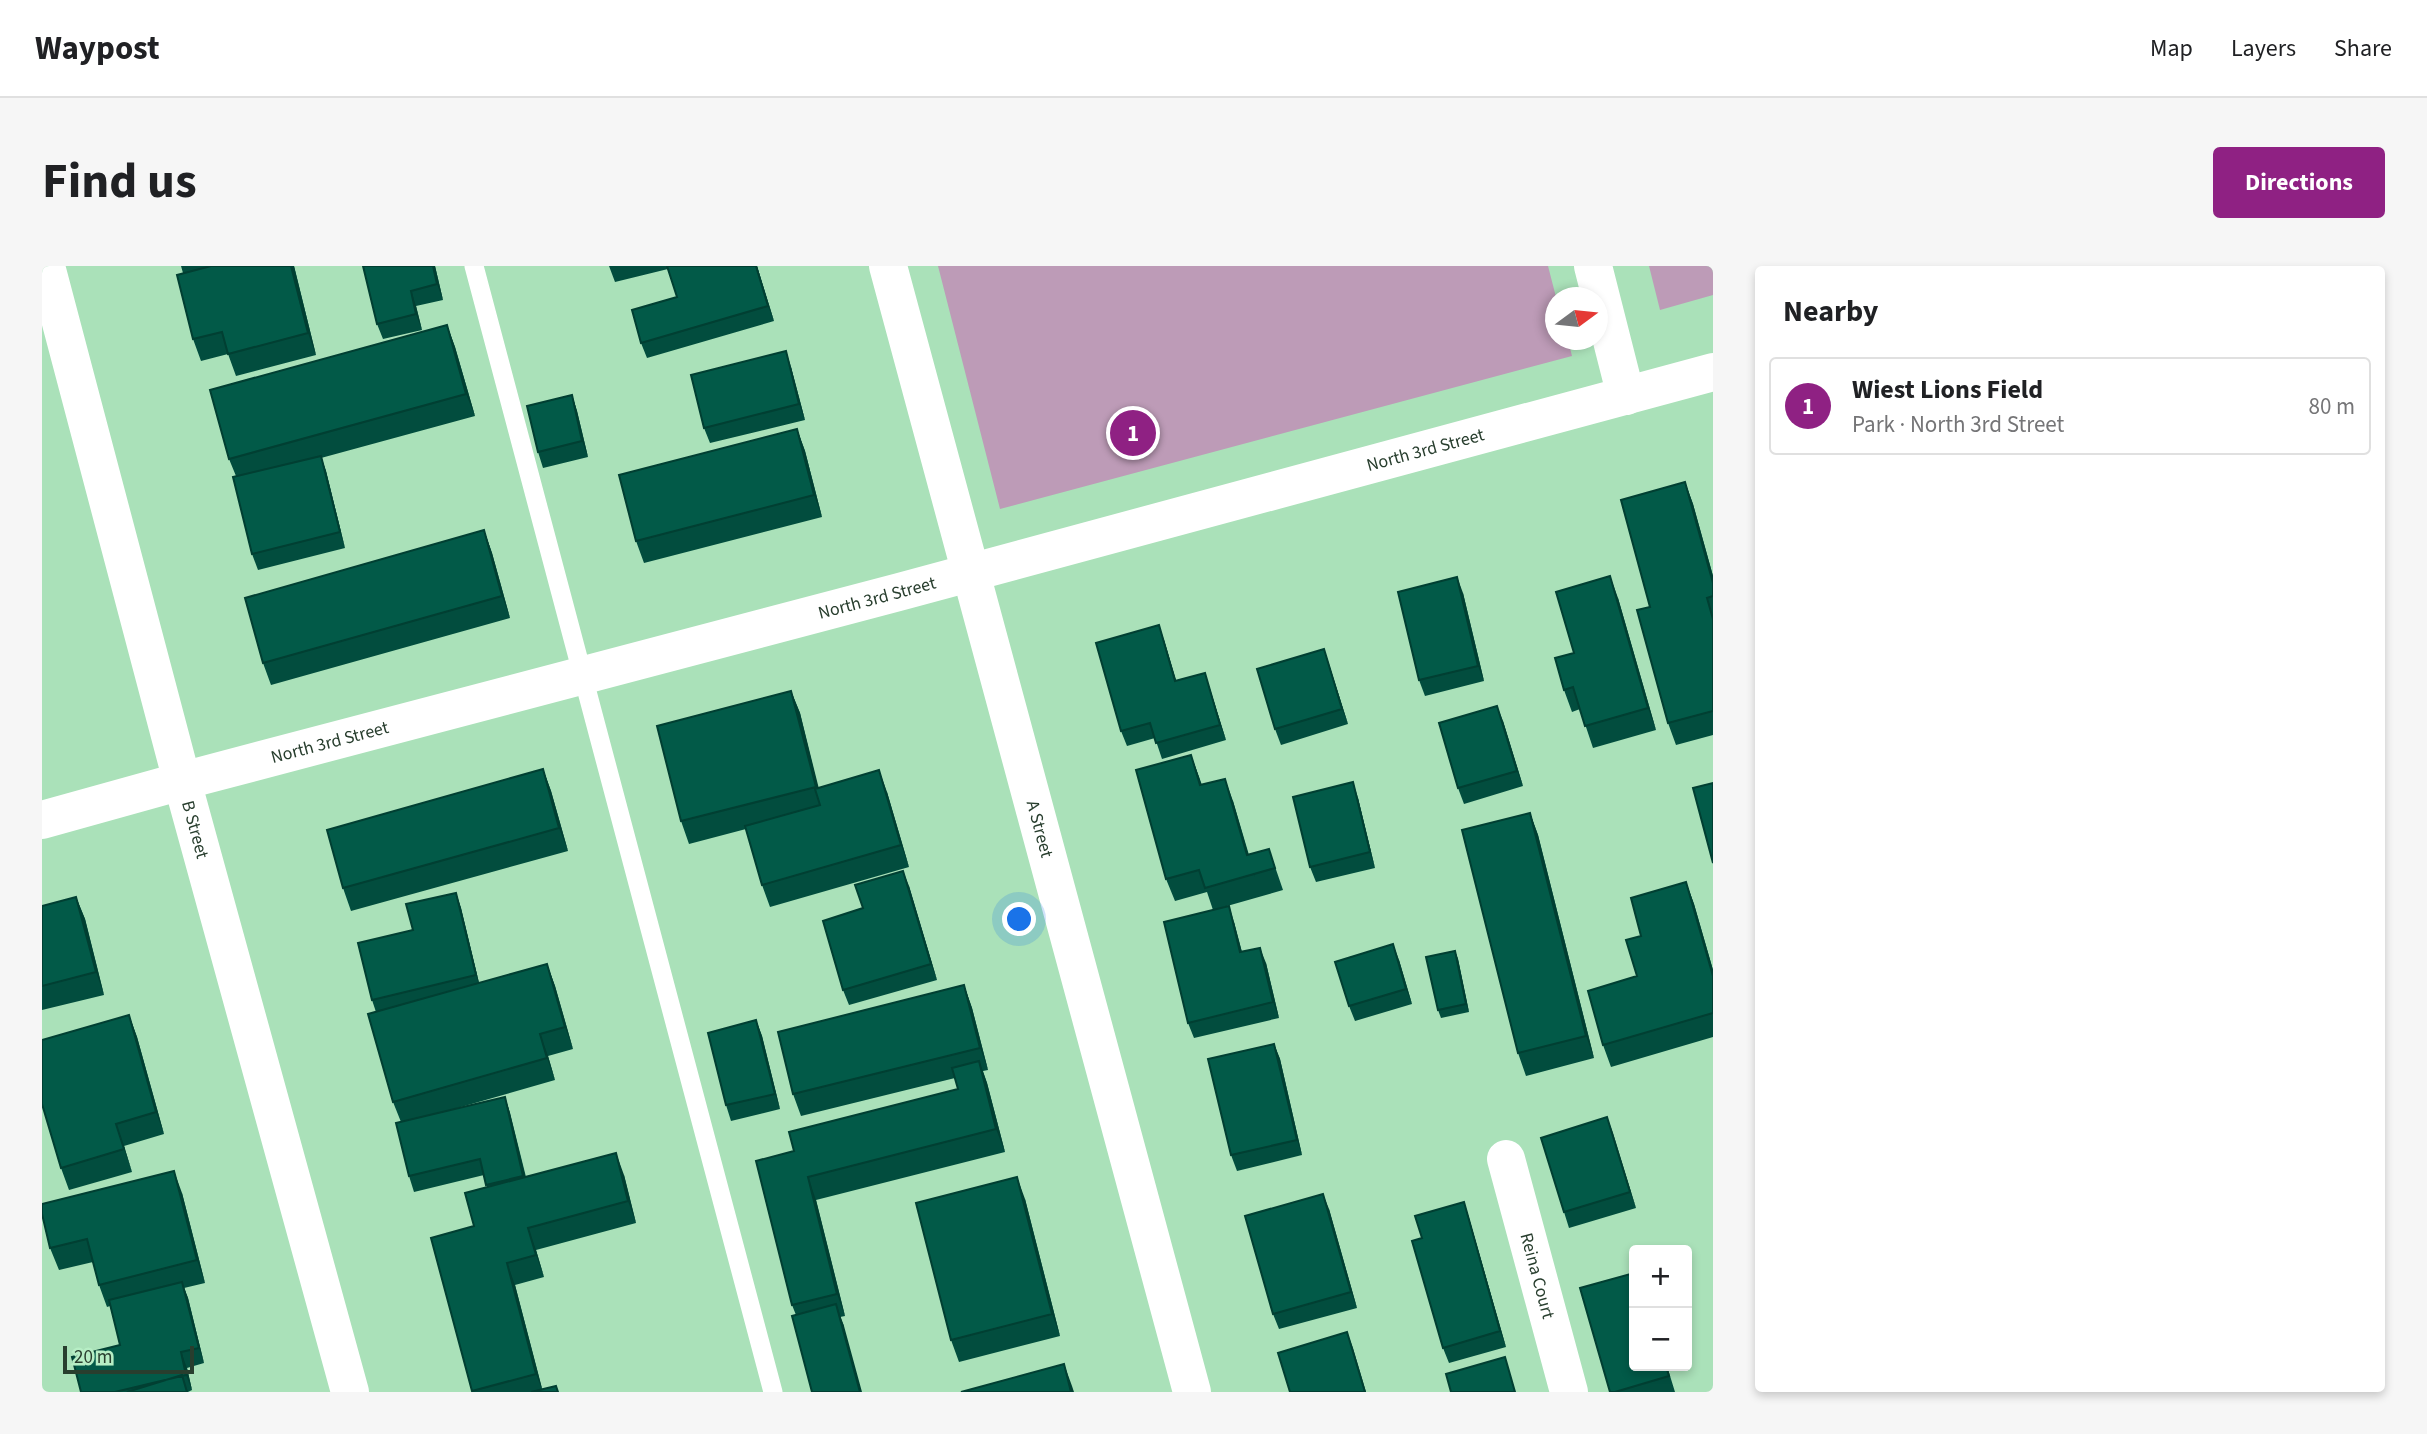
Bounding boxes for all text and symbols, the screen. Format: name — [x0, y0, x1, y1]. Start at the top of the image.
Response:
text: Waypost — [35, 25, 160, 72]
text: Map — [2150, 31, 2193, 66]
text: Layers — [2231, 31, 2296, 66]
text: Share — [2334, 31, 2392, 66]
text: Find us — [42, 147, 197, 217]
button: Directions — [2213, 147, 2385, 218]
north arrow — [1545, 287, 1608, 350]
text: Nearby — [1783, 290, 1878, 333]
text: Wiest Lions Field — [1852, 371, 2043, 408]
text: 1 — [1802, 390, 1814, 423]
text: 80 m — [2308, 390, 2355, 423]
pin: 1 — [1110, 407, 1156, 459]
text: Park · North 3rd Street — [1852, 408, 2064, 441]
street label: North 3rd Street — [1364, 422, 1487, 478]
street label: North 3rd Street — [815, 571, 939, 626]
street label: North 3rd Street — [268, 715, 391, 770]
street label: A Street — [1020, 797, 1059, 860]
street label: B Street — [175, 798, 215, 862]
your location — [1002, 902, 1036, 936]
street label: Reina Court — [1514, 1230, 1561, 1322]
map controls — [1629, 1245, 1692, 1371]
button: + — [1629, 1245, 1692, 1308]
button: − — [1629, 1308, 1692, 1371]
scale bar — [63, 1343, 194, 1375]
text: 20 m — [74, 1344, 112, 1371]

